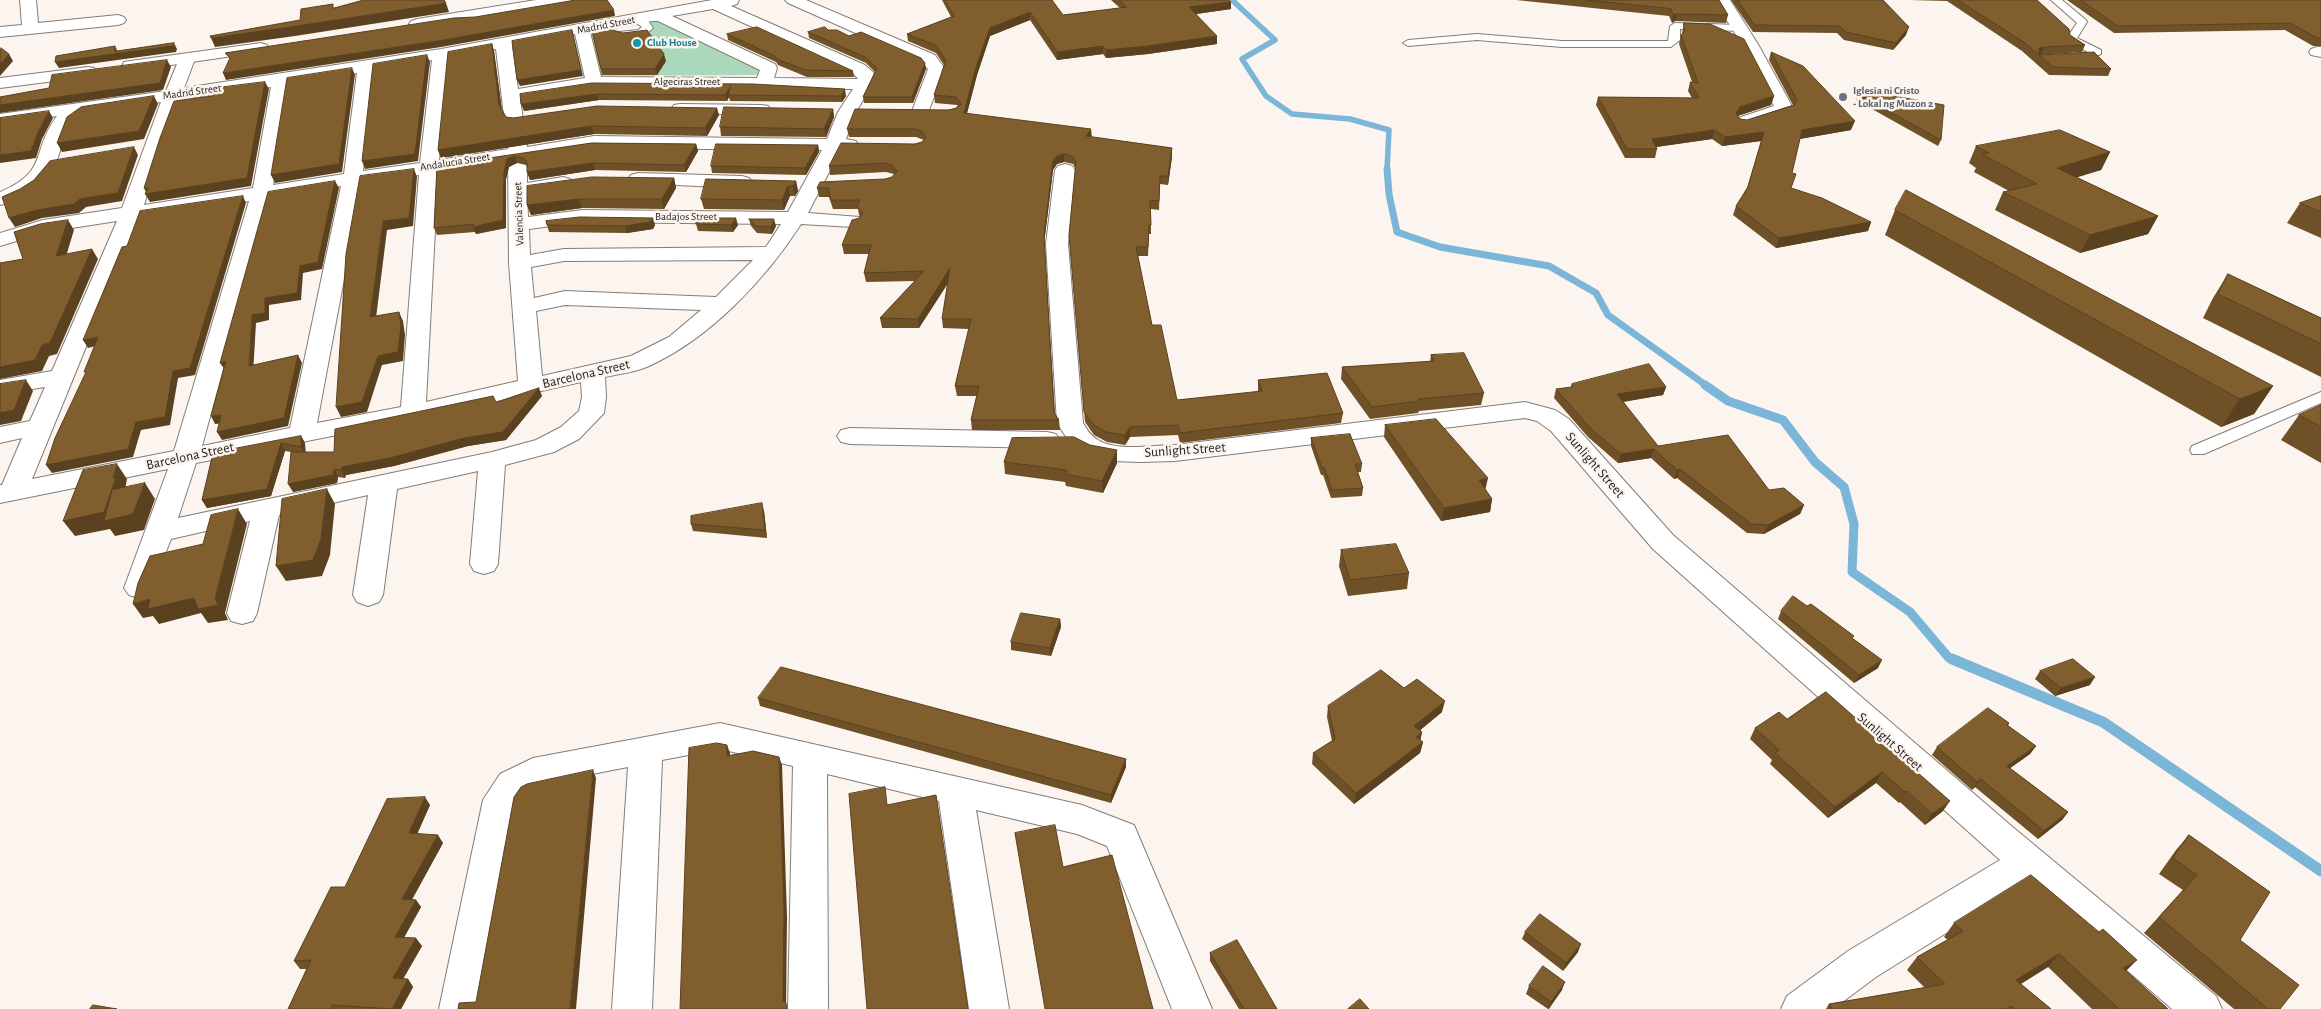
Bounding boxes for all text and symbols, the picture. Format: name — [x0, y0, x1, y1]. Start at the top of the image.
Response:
street label: Madrid Street — [576, 13, 636, 37]
place label: Club House — [647, 36, 697, 50]
marker: Club House — [631, 37, 643, 49]
street label: Algeciras Street — [654, 75, 720, 89]
street label: Madrid Street — [162, 81, 222, 103]
place label: Iglesia ni Cristo - Lokal ng Muzon 2 — [1853, 84, 1933, 110]
marker: Iglesia ni Cristo - Lokal ng Muzon 2 — [1837, 91, 1849, 103]
street label: Andalucia Street — [419, 150, 491, 174]
street label: Valencia Street — [511, 182, 527, 246]
street label: Badajos Street — [655, 210, 717, 224]
street label: Barcelona Street — [541, 356, 631, 392]
street label: Sunlight Street — [1562, 429, 1628, 501]
street label: Barcelona Street — [145, 438, 235, 474]
street label: Sunlight Street — [1144, 439, 1226, 461]
street label: Sunlight Street — [1854, 709, 1926, 775]

